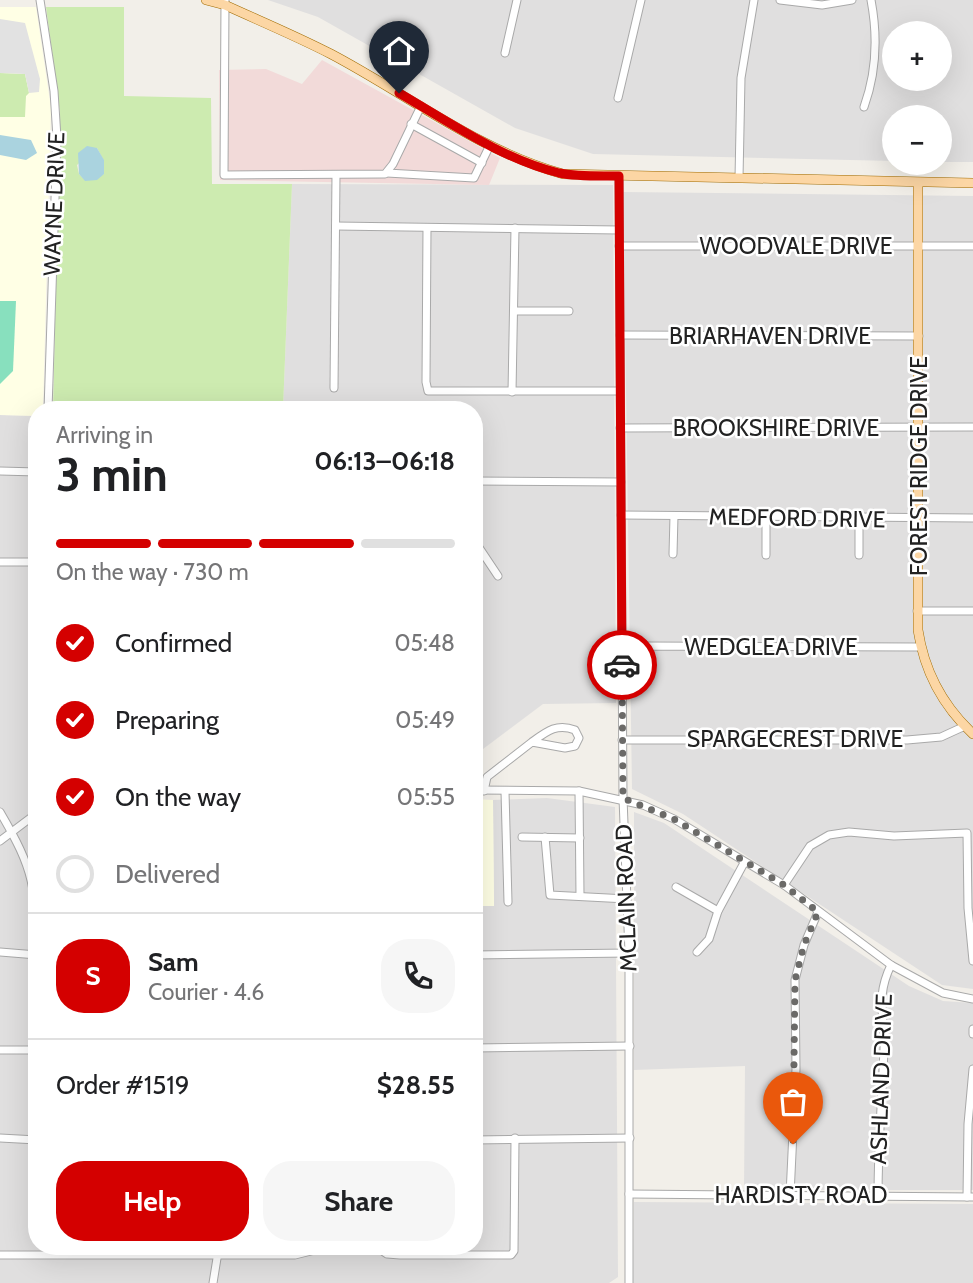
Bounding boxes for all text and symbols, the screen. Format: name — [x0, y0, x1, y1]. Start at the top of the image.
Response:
pin — [369, 21, 429, 93]
map controls — [882, 21, 952, 175]
button: + — [882, 21, 952, 91]
icon: home — [380, 32, 418, 70]
button: − — [882, 105, 952, 175]
street label: WAYNE DRIVE — [37, 132, 71, 276]
street label: WOODVALE DRIVE — [699, 232, 893, 260]
street label: BRIARHAVEN DRIVE — [669, 322, 871, 350]
street label: FOREST RIDGE DRIVE — [905, 356, 933, 576]
street label: BROOKSHIRE DRIVE — [673, 414, 879, 442]
text: Arriving in — [56, 421, 153, 449]
text: 06:13–06:18 — [314, 445, 455, 477]
text: 3 min — [56, 447, 168, 503]
street label: MEDFORD DRIVE — [708, 502, 886, 534]
text: On the way · 730 m — [56, 558, 249, 586]
icon: check — [56, 624, 94, 662]
text: Confirmed — [115, 627, 232, 659]
text: 05:48 — [394, 629, 455, 657]
courier — [587, 630, 657, 700]
street label: WEDGLEA DRIVE — [684, 633, 858, 661]
icon: car — [603, 646, 641, 684]
icon: check — [56, 701, 94, 739]
text: Preparing — [115, 704, 219, 736]
text: 05:49 — [395, 706, 455, 734]
street label: SPARGECREST DRIVE — [687, 725, 903, 753]
icon: check — [56, 778, 94, 816]
text: On the way — [115, 781, 241, 813]
text: 05:55 — [397, 783, 455, 811]
street label: MCLAIN ROAD — [609, 824, 643, 972]
text: Delivered — [115, 858, 220, 890]
button: phone — [381, 939, 455, 1013]
text: Sam — [148, 946, 199, 978]
text: S — [85, 960, 101, 992]
text: Courier · 4.6 — [148, 978, 264, 1006]
street label: ASHLAND DRIVE — [864, 993, 898, 1165]
text: Order #1519 — [56, 1069, 190, 1101]
text: $28.55 — [377, 1069, 455, 1101]
pin — [763, 1072, 823, 1144]
icon: bag — [774, 1083, 812, 1121]
button: Help — [56, 1161, 249, 1241]
button: Share — [263, 1161, 455, 1241]
street label: HARDISTY ROAD — [715, 1181, 887, 1209]

